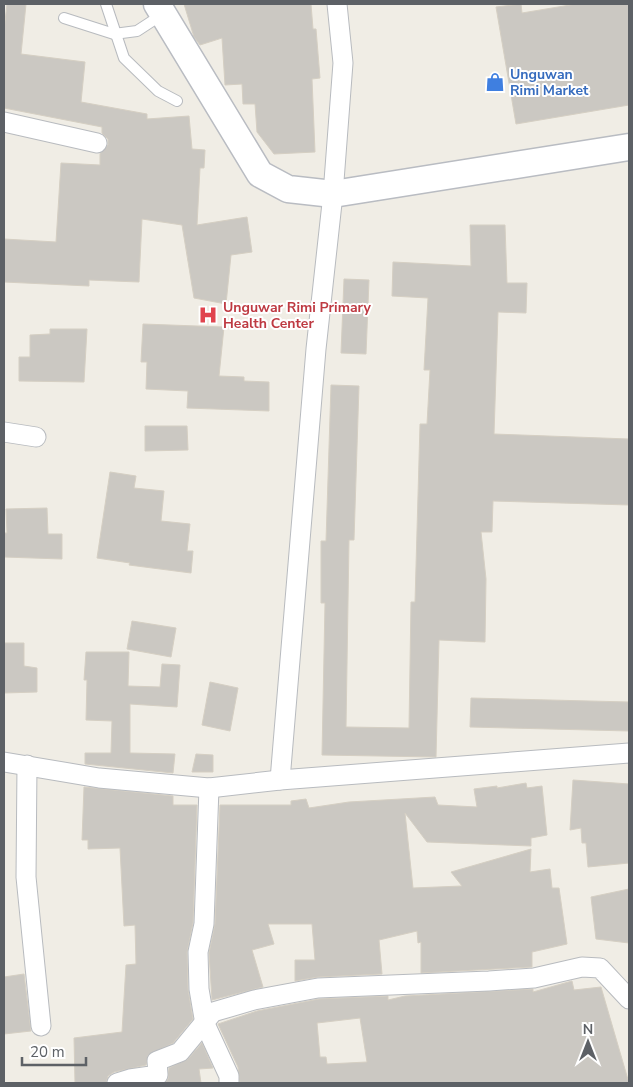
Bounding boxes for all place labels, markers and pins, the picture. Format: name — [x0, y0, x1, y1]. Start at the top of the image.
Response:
place label: Unguwan Rimi Market — [510, 65, 589, 100]
shop icon: Unguwan Rimi Market — [484, 71, 506, 93]
place label: Unguwar Rimi Primary Health Center — [223, 298, 372, 333]
hospital icon: Unguwar Rimi Primary Health Center — [197, 304, 219, 326]

